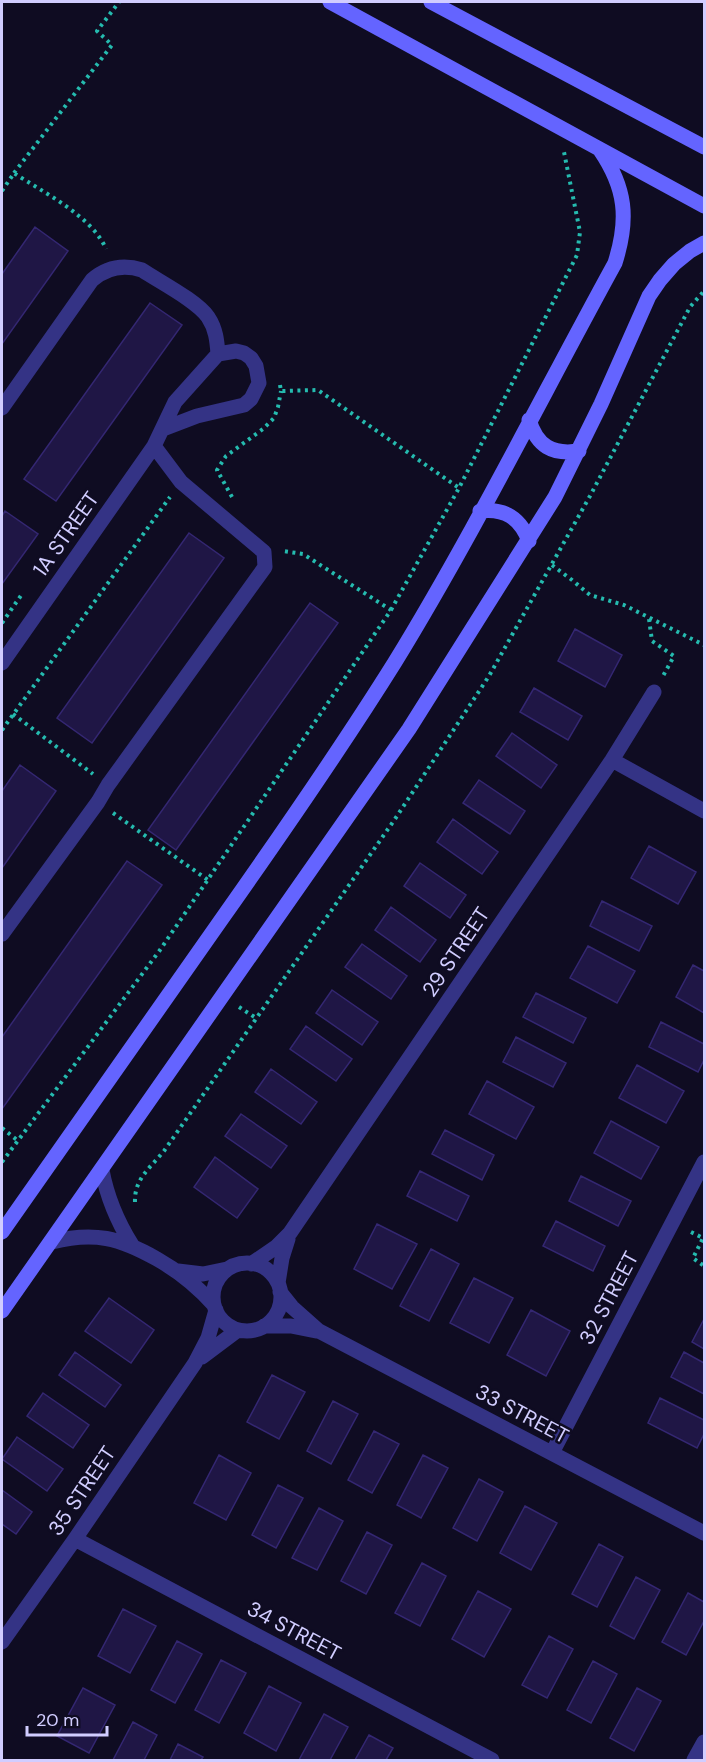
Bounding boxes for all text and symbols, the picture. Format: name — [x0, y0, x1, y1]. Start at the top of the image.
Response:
street label: 1A STREET — [27, 486, 106, 582]
street label: 29 STREET — [416, 902, 496, 1002]
street label: 32 STREET — [573, 1246, 645, 1349]
street label: 33 STREET — [470, 1378, 574, 1450]
street label: 35 STREET — [42, 1441, 122, 1541]
street label: 34 STREET — [242, 1595, 346, 1667]
scale bar — [27, 1699, 106, 1737]
text: 20 m — [36, 1708, 79, 1732]

